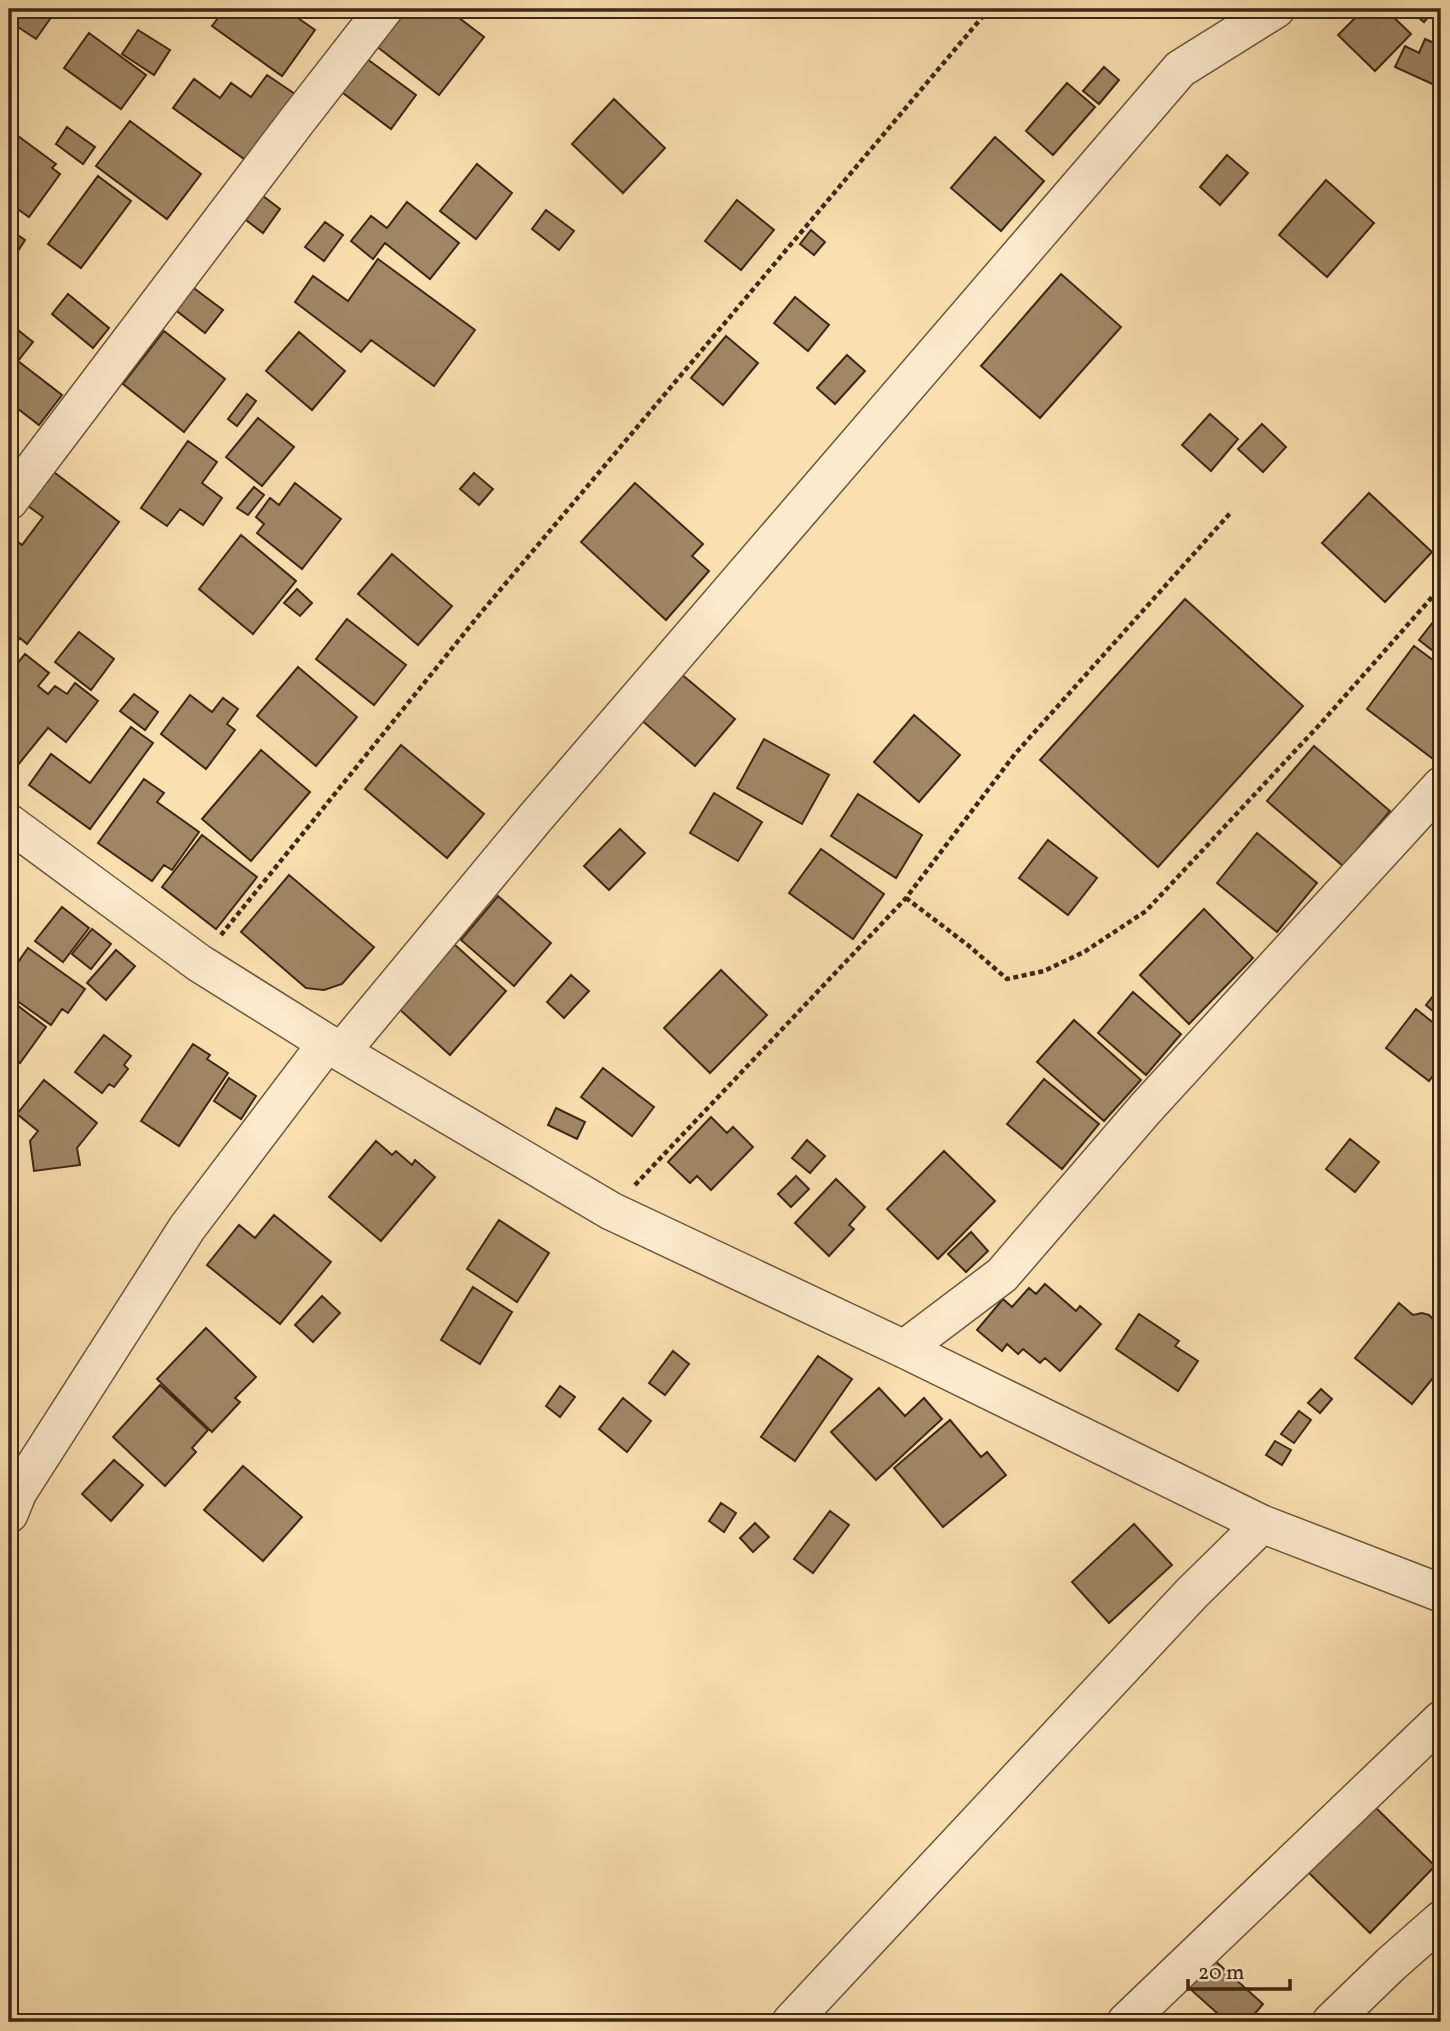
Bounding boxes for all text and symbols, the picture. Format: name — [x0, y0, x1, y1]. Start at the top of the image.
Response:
scale bar — [1188, 1947, 1289, 1991]
text: 20 m — [1198, 1959, 1244, 1988]

